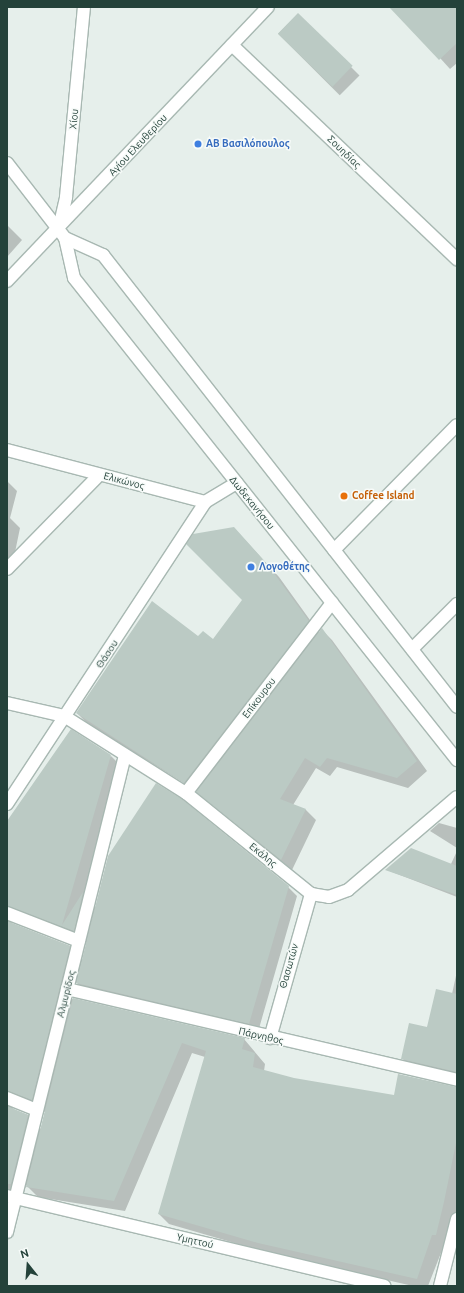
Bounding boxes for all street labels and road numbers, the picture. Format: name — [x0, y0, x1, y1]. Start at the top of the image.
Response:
street label: Χίου — [67, 108, 81, 130]
street label: Αγίου Ελευθερίου — [106, 112, 170, 178]
street label: Σουηδίας — [325, 133, 363, 171]
street label: Ελικώνος — [102, 470, 146, 492]
street label: Δωδεκανήσου — [227, 474, 277, 532]
street label: Θάσου — [93, 638, 121, 670]
street label: Επίκουρου — [240, 675, 278, 721]
street label: Εκάλης — [247, 840, 279, 870]
street label: Θασωτών — [277, 942, 301, 990]
street label: Αλμυρίδος — [54, 969, 78, 1019]
street label: Πάρνηθος — [237, 1025, 285, 1047]
street label: Υμηττού — [175, 1231, 215, 1251]

